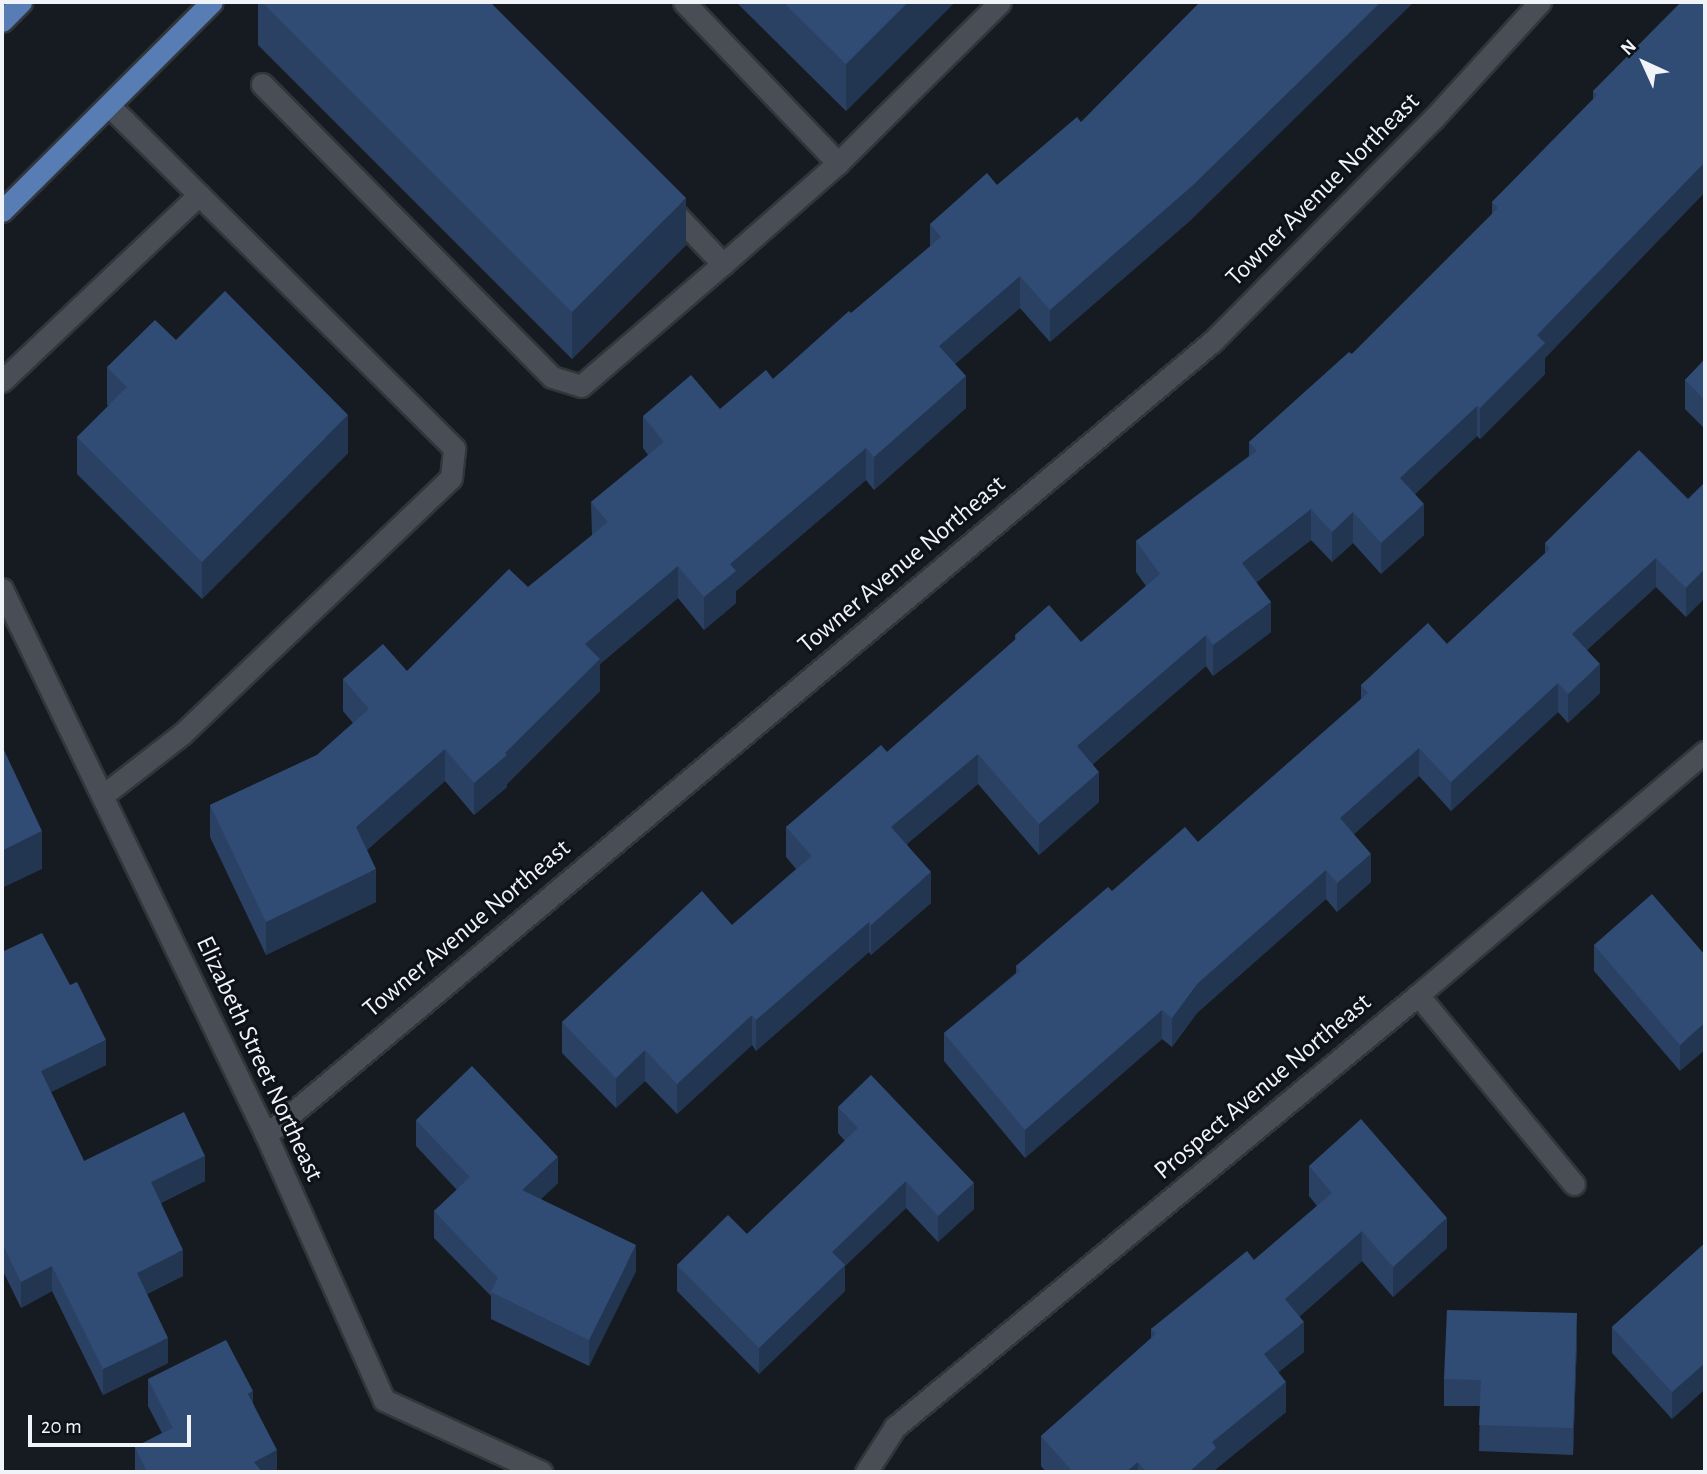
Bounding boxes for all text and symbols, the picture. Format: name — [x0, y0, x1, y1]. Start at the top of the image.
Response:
north arrow — [1609, 28, 1679, 98]
text: N — [1617, 36, 1640, 59]
street label: Towner Avenue Northeast — [1220, 87, 1426, 293]
street label: Towner Avenue Northeast — [792, 469, 1012, 661]
street label: Towner Avenue Northeast — [357, 833, 577, 1025]
street label: Elizabeth Street Northeast — [188, 932, 330, 1186]
street label: Prospect Avenue Northeast — [1148, 987, 1378, 1187]
scale bar — [32, 1400, 194, 1444]
text: 20 m — [41, 1416, 82, 1437]

